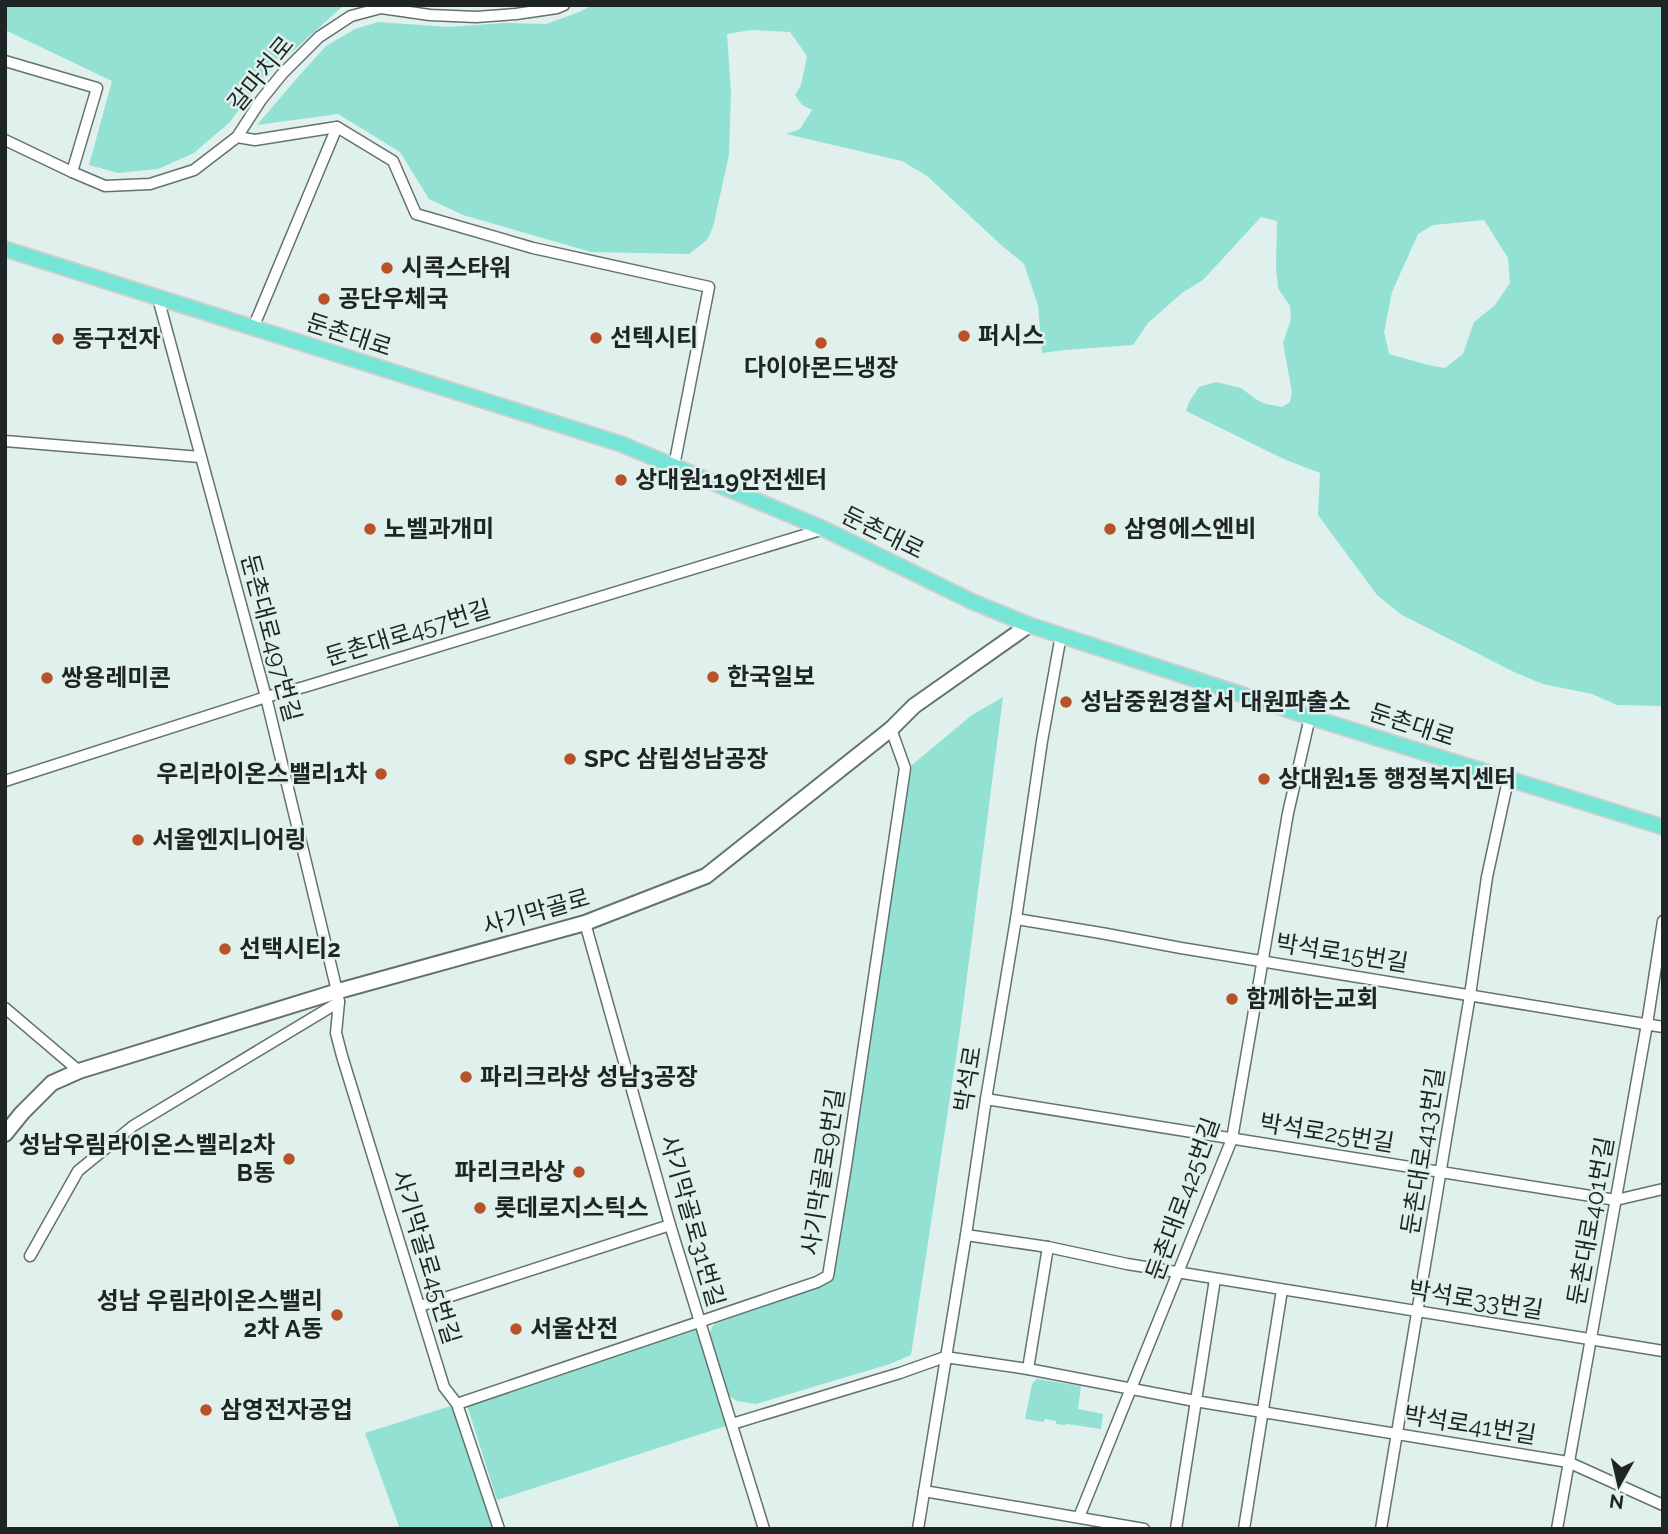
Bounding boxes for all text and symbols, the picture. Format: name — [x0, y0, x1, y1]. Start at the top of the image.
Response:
street label: 갈마치로 — [222, 30, 300, 117]
place label: 시콕스타워 — [401, 253, 511, 282]
marker: 시콕스타워 — [379, 260, 395, 276]
place label: 공단우체국 — [338, 284, 448, 313]
marker: 공단우체국 — [316, 291, 332, 307]
street label: 둔촌대로 — [303, 307, 396, 362]
place label: 퍼시스 — [978, 321, 1044, 350]
place label: 선텍시티 — [610, 323, 698, 352]
place label: 동구전자 — [72, 324, 160, 353]
marker: 퍼시스 — [956, 328, 972, 344]
marker: 선텍시티 — [588, 330, 604, 346]
marker: 동구전자 — [50, 331, 66, 347]
marker: 다이아몬드냉장 — [813, 335, 829, 351]
place label: 다이아몬드냉장 — [744, 353, 898, 382]
place label: 상대원119안전센터 — [635, 465, 827, 494]
marker: 상대원119안전센터 — [613, 472, 629, 488]
street label: 둔촌대로 — [837, 500, 929, 565]
place label: 노벨과개미 — [384, 514, 494, 543]
place label: 삼영에스엔비 — [1124, 514, 1256, 543]
marker: 노벨과개미 — [362, 521, 378, 537]
marker: 삼영에스엔비 — [1102, 521, 1118, 537]
street label: 둔촌대로497번길 — [235, 551, 308, 725]
street label: 둔촌대로457번길 — [322, 594, 494, 671]
place label: 한국일보 — [727, 662, 815, 691]
place label: 쌍용레미콘 — [61, 663, 171, 692]
marker: 한국일보 — [705, 669, 721, 685]
marker: 쌍용레미콘 — [39, 670, 55, 686]
place label: 성남중원경찰서 대원파출소 — [1080, 687, 1351, 716]
marker: 성남중원경찰서 대원파출소 — [1058, 694, 1074, 710]
street label: 둔촌대로 — [1366, 697, 1459, 752]
place label: SPC 삼립성남공장 — [584, 744, 768, 773]
marker: SPC 삼립성남공장 — [562, 751, 578, 767]
place label: 우리라이온스밸리1차 — [156, 759, 367, 788]
place label: 상대원1동 행정복지센터 — [1278, 764, 1516, 793]
marker: 우리라이온스밸리1차 — [373, 766, 389, 782]
marker: 상대원1동 행정복지센터 — [1256, 771, 1272, 787]
place label: 서울엔지니어링 — [152, 825, 307, 854]
marker: 서울엔지니어링 — [130, 832, 146, 848]
street label: 사기막골로 — [479, 882, 593, 941]
street label: 박석로15번길 — [1274, 928, 1410, 977]
place label: 선택시티2 — [239, 934, 341, 963]
marker: 선택시티2 — [217, 941, 233, 957]
place label: 함께하는교회 — [1246, 984, 1378, 1013]
marker: 함께하는교회 — [1224, 991, 1240, 1007]
street label: 박석로 — [948, 1044, 987, 1114]
place label: 파리크라상 성남3공장 — [480, 1062, 698, 1091]
street label: 둔촌대로413번길 — [1395, 1065, 1450, 1236]
marker: 파리크라상 성남3공장 — [458, 1069, 474, 1085]
street label: 사기막골로9번길 — [795, 1086, 850, 1257]
street label: 박석로25번길 — [1258, 1108, 1397, 1157]
street label: 둔촌대로425번길 — [1140, 1113, 1225, 1284]
place label: 성남우림라이온스벨리2차 B동 — [19, 1130, 275, 1187]
street label: 사기막골로31번길 — [654, 1131, 731, 1310]
street label: 둔촌대로401번길 — [1561, 1134, 1620, 1307]
marker: 성남우림라이온스벨리2차 B동 — [281, 1151, 297, 1167]
place label: 파리크라상 — [455, 1157, 565, 1186]
marker: 파리크라상 — [571, 1164, 587, 1180]
street label: 사기막골로45번길 — [386, 1166, 467, 1348]
place label: 롯데로지스틱스 — [494, 1193, 649, 1222]
marker: 롯데로지스틱스 — [472, 1200, 488, 1216]
street label: 박석로33번길 — [1407, 1275, 1546, 1324]
place label: 성남 우림라이온스밸리 2차 A동 — [96, 1286, 323, 1343]
marker: 성남 우림라이온스밸리 2차 A동 — [329, 1307, 345, 1323]
place label: 서울산전 — [530, 1314, 618, 1343]
marker: 서울산전 — [508, 1321, 524, 1337]
place label: 삼영전자공업 — [220, 1395, 352, 1424]
street label: 박석로41번길 — [1402, 1400, 1538, 1449]
marker: 삼영전자공업 — [198, 1402, 214, 1418]
north arrow — [1584, 1450, 1654, 1520]
text: N — [1608, 1490, 1625, 1514]

